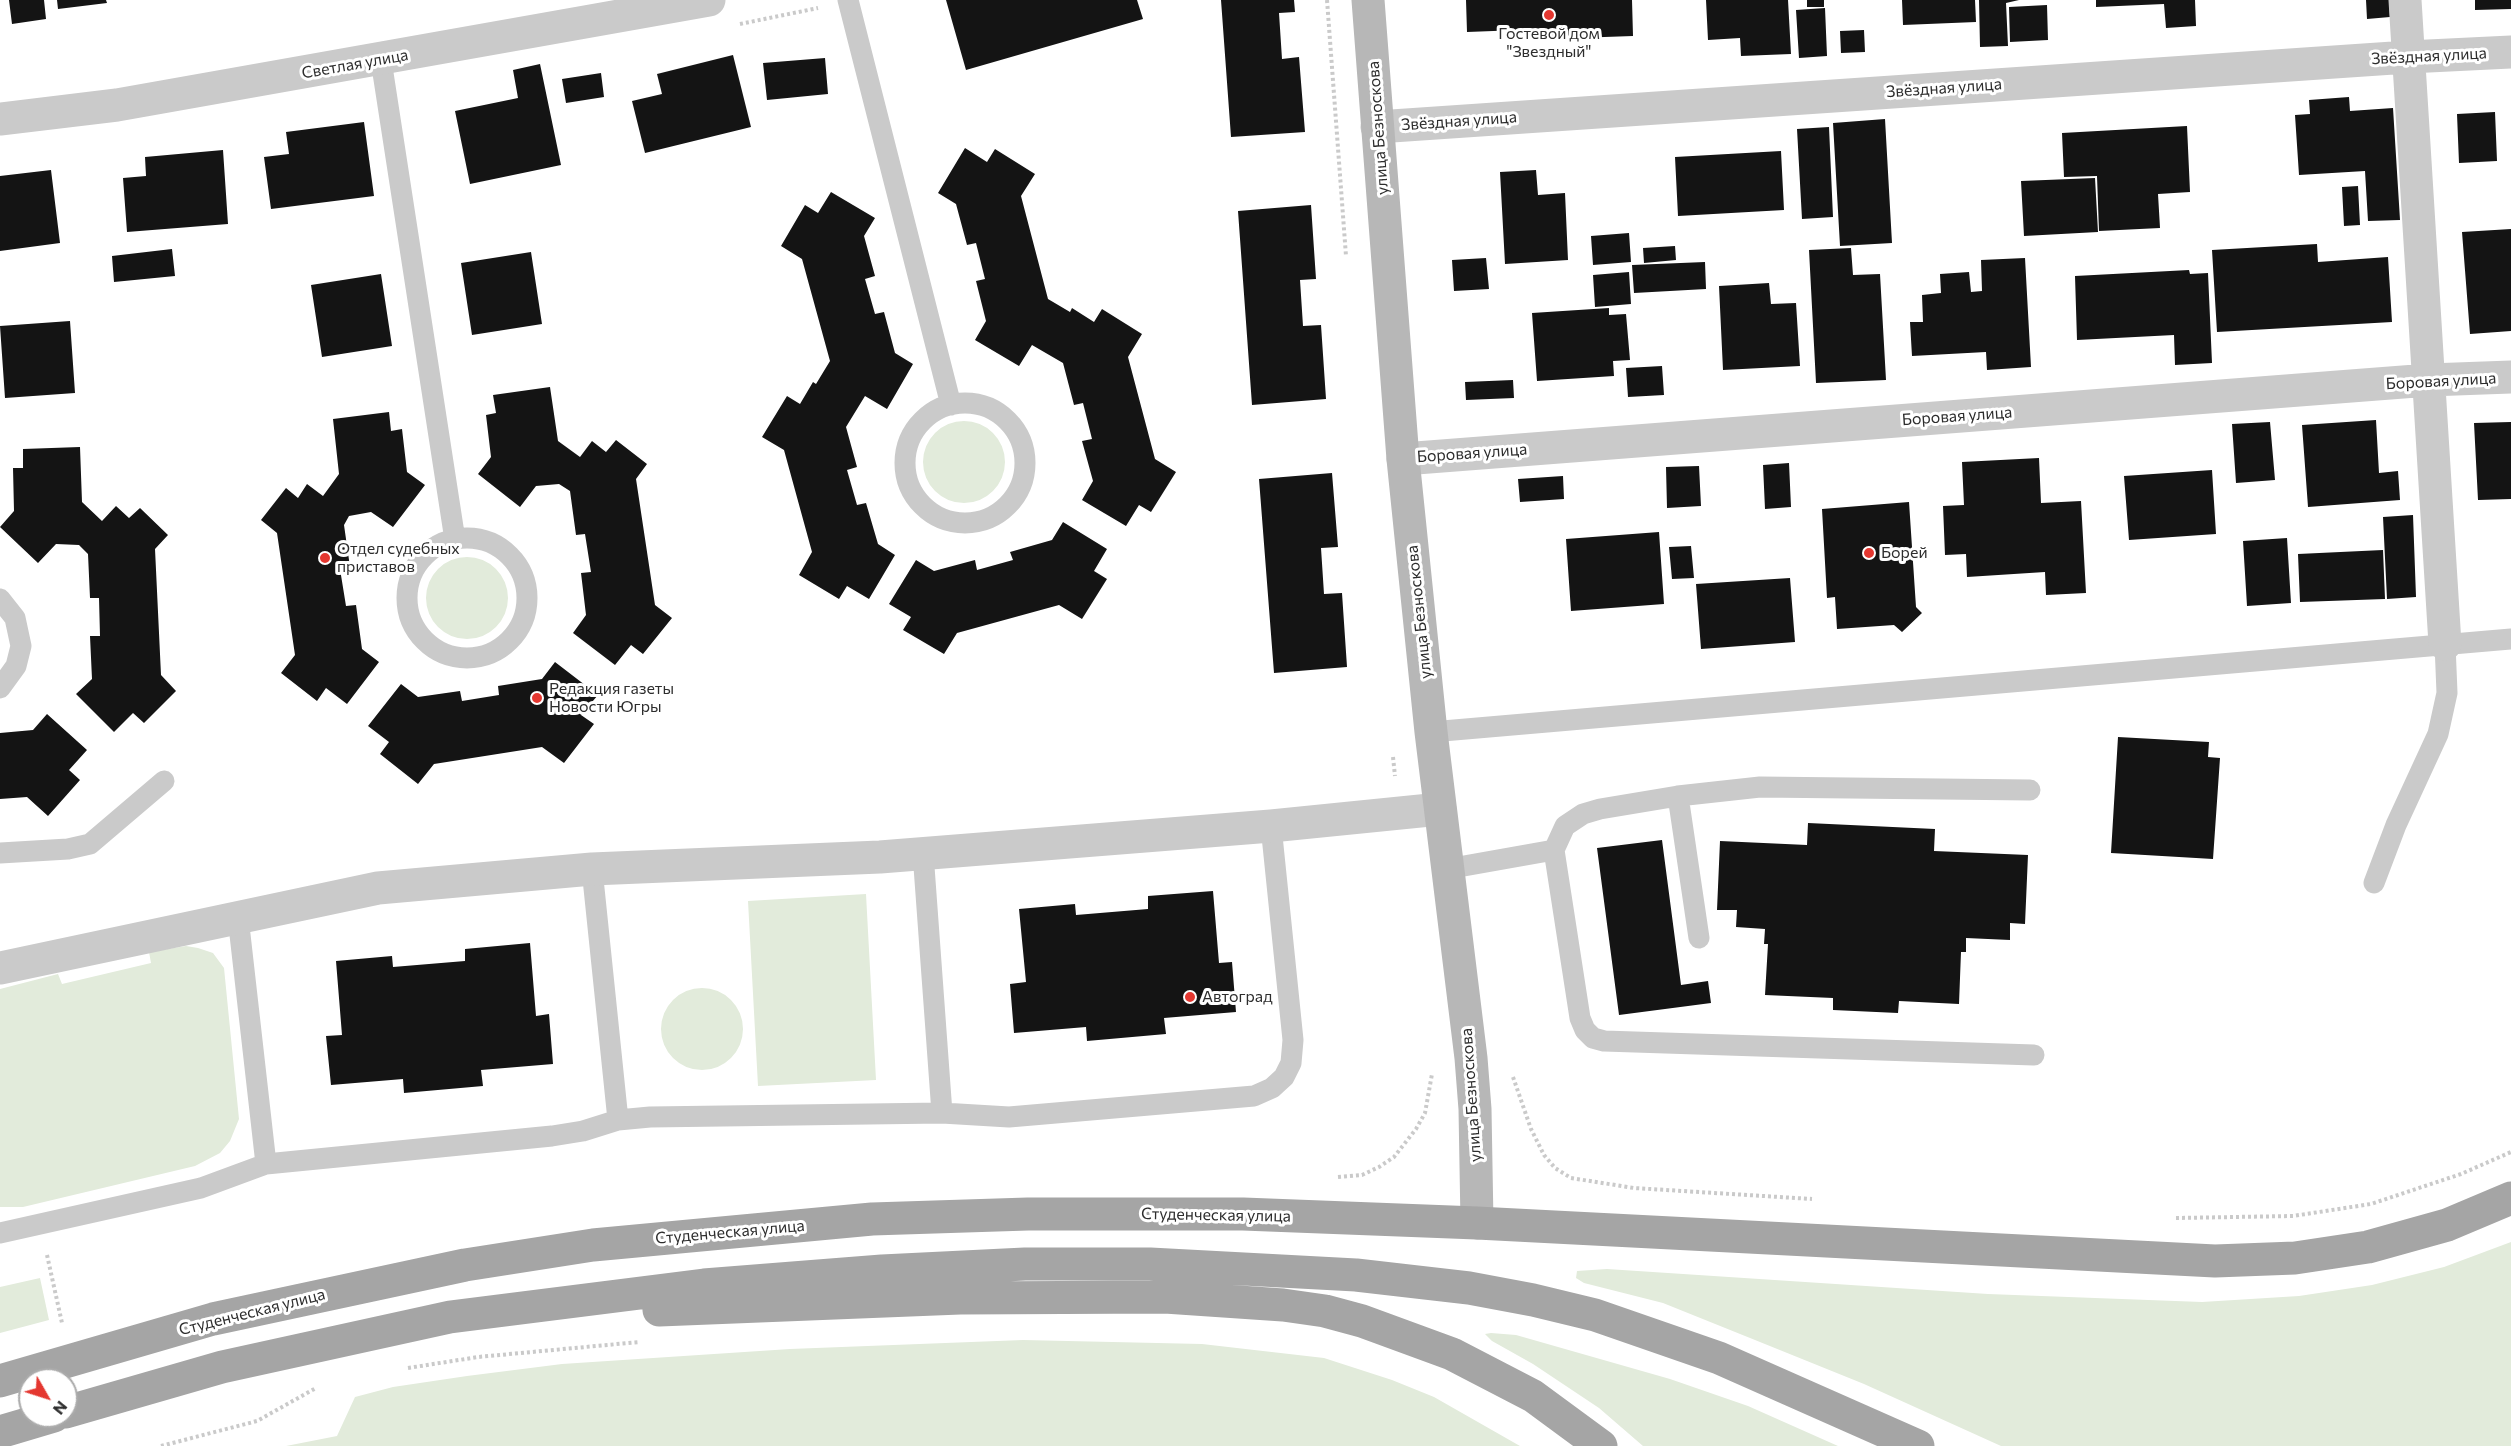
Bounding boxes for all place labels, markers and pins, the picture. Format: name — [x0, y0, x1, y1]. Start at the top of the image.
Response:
marker: Гостевой дом "Звездный" — [1542, 8, 1556, 22]
place label: Гостевой дом "Звездный" — [1498, 24, 1600, 62]
place label: Отдел судебных приставов — [337, 539, 460, 577]
place label: Борей — [1881, 543, 1928, 563]
marker: Борей — [1862, 546, 1876, 560]
marker: Отдел судебных приставов — [318, 551, 332, 565]
place label: Редакция газеты Новости Югры — [549, 679, 674, 717]
marker: Редакция газеты Новости Югры — [530, 691, 544, 705]
place label: Автоград — [1202, 987, 1273, 1007]
marker: Автоград — [1183, 990, 1197, 1004]

